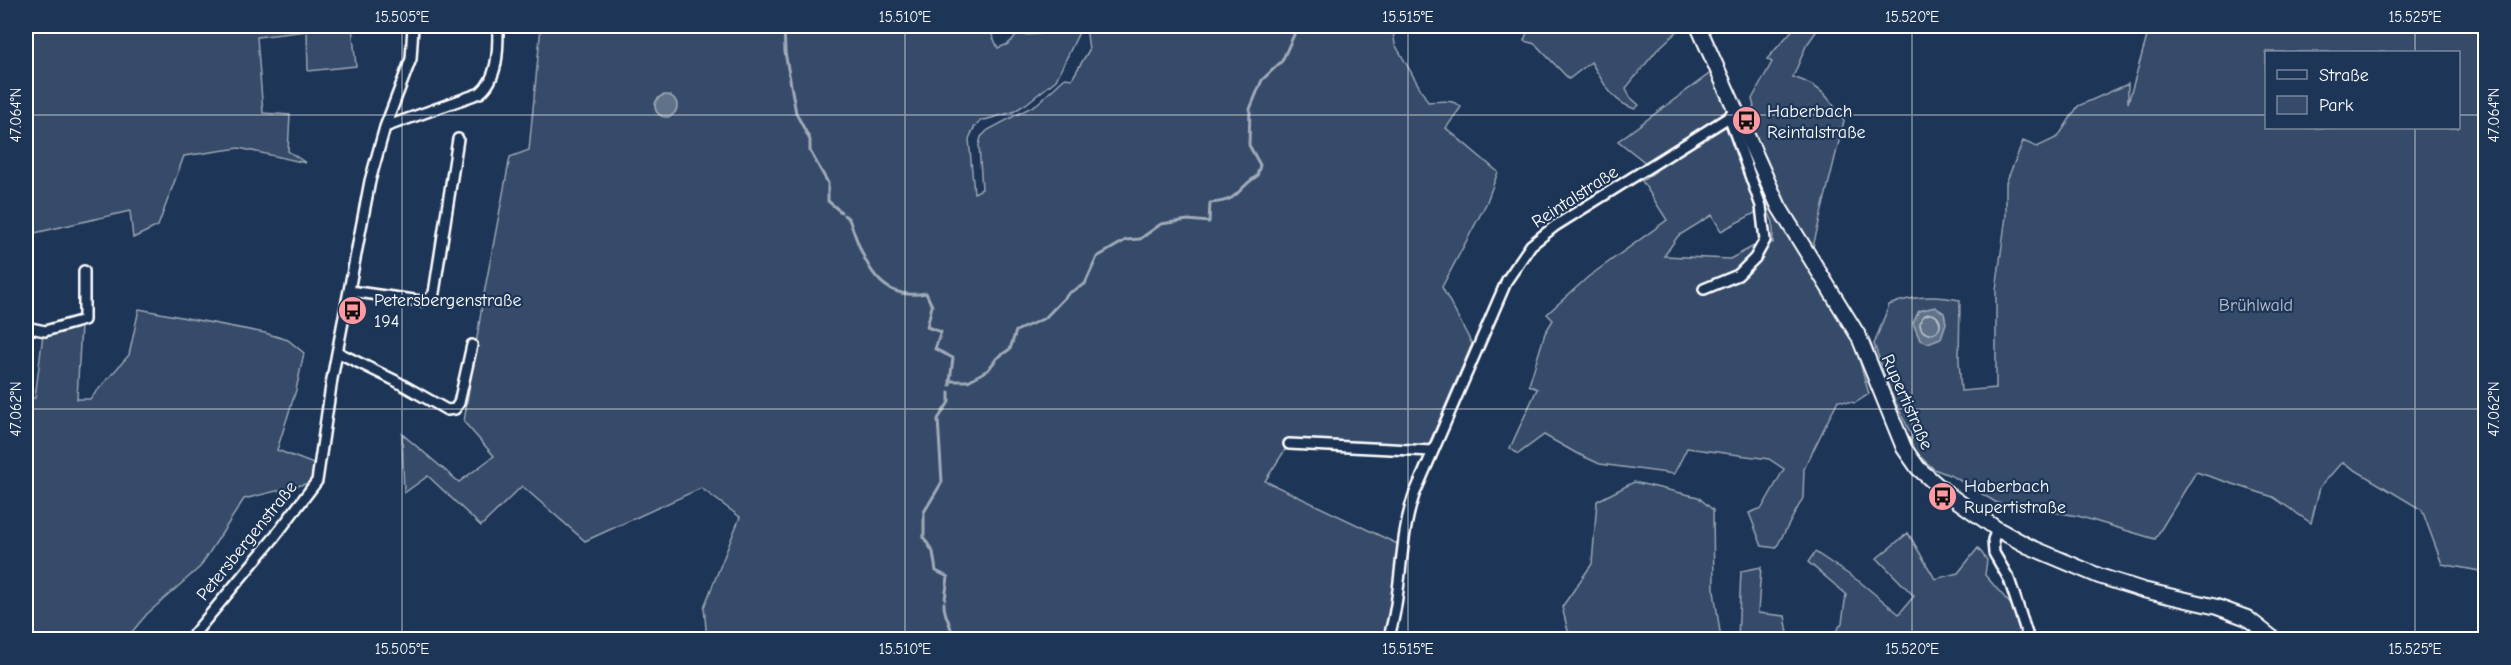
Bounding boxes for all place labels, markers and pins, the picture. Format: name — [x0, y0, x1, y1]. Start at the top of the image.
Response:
place label: Haberbach Reintalstraße — [1767, 101, 1866, 143]
bus stop icon: Haberbach Reintalstraße — [1730, 105, 1762, 137]
place label: Petersbergenstraße 194 — [374, 290, 522, 332]
bus stop icon: Petersbergenstraße 194 — [337, 294, 369, 326]
place label: Haberbach Rupertistraße — [1964, 476, 2066, 518]
bus stop icon: Haberbach Rupertistraße — [1927, 480, 1959, 512]

